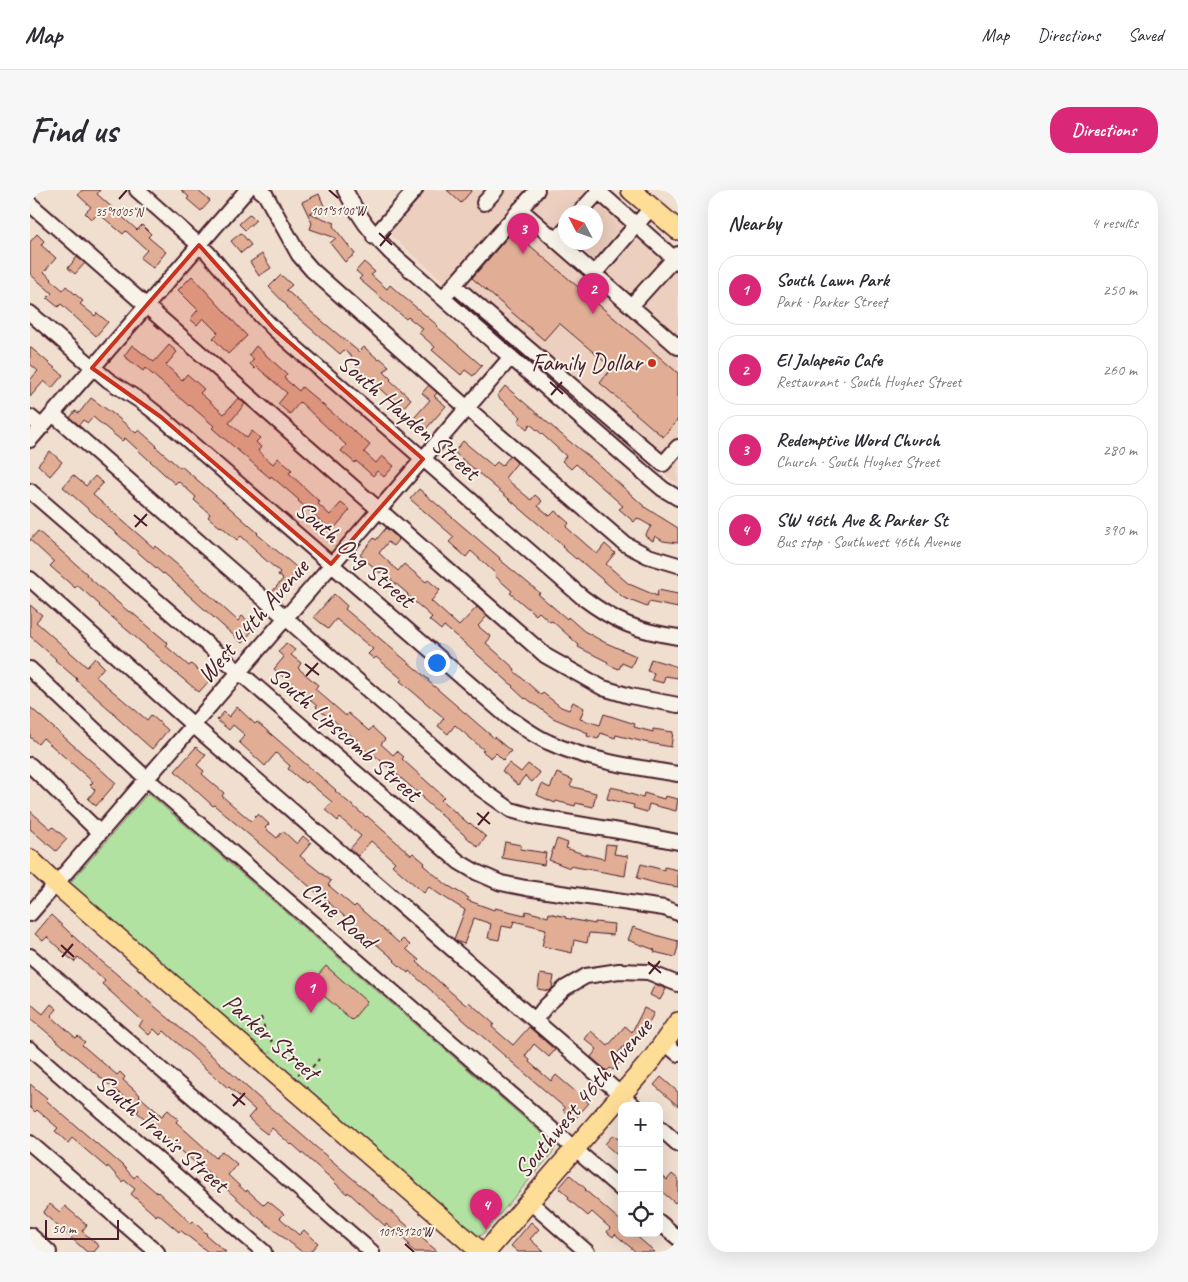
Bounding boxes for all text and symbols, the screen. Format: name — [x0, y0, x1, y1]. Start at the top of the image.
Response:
text: Map — [25, 20, 62, 50]
text: Map — [982, 24, 1009, 46]
text: Directions — [1037, 24, 1100, 46]
text: Saved — [1128, 24, 1163, 46]
button: Directions — [1050, 107, 1158, 153]
text: Find us — [30, 108, 117, 153]
text: 101°51'00"W — [311, 203, 367, 219]
text: 35°10'05"N — [95, 204, 144, 220]
north arrow — [558, 205, 603, 250]
text: Nearby — [728, 210, 781, 236]
pin: 3 — [507, 213, 539, 254]
text: 4 results — [1091, 213, 1138, 233]
text: South Lawn Park — [776, 268, 889, 292]
pin: 2 — [577, 273, 609, 314]
text: 1 — [741, 280, 749, 300]
text: 250 m — [1103, 280, 1137, 300]
text: Park · Parker Street — [776, 292, 887, 312]
street label: South Hayden Street — [331, 347, 489, 489]
place label: Family Dollar — [531, 347, 644, 379]
text: El Jalapeño Cafe — [776, 348, 882, 372]
marker: Family Dollar — [646, 357, 658, 369]
text: 2 — [741, 360, 749, 380]
text: 260 m — [1103, 360, 1137, 380]
text: Restaurant · South Hughes Street — [776, 372, 961, 392]
text: Redemptive Word Church — [776, 428, 940, 452]
text: 3 — [741, 440, 749, 460]
text: 280 m — [1103, 440, 1137, 460]
text: Church · South Hughes Street — [776, 452, 940, 472]
street label: South Ong Street — [289, 493, 423, 616]
text: SW 46th Ave & Parker St — [776, 508, 948, 532]
text: 4 — [741, 520, 749, 540]
text: 390 m — [1103, 520, 1137, 540]
text: Bus stop · Southwest 46th Avenue — [776, 532, 960, 552]
street label: West 44th Avenue — [190, 551, 317, 690]
your location — [424, 650, 450, 676]
street label: South Lipscomb Street — [262, 659, 430, 811]
street label: Cline Road — [295, 874, 385, 958]
pin: 1 — [295, 972, 327, 1013]
street label: Parker Street — [216, 986, 329, 1090]
street label: Southwest 46th Avenue — [507, 1010, 660, 1185]
street label: South Travis Street — [89, 1066, 237, 1201]
map controls — [618, 1102, 663, 1237]
button: + — [618, 1102, 663, 1147]
button: − — [618, 1147, 663, 1192]
pin: 4 — [470, 1189, 502, 1230]
button: locate — [618, 1192, 663, 1237]
scale bar — [45, 1217, 119, 1240]
text: 50 m — [52, 1220, 76, 1237]
text: 101°51'20"W — [378, 1224, 434, 1240]

